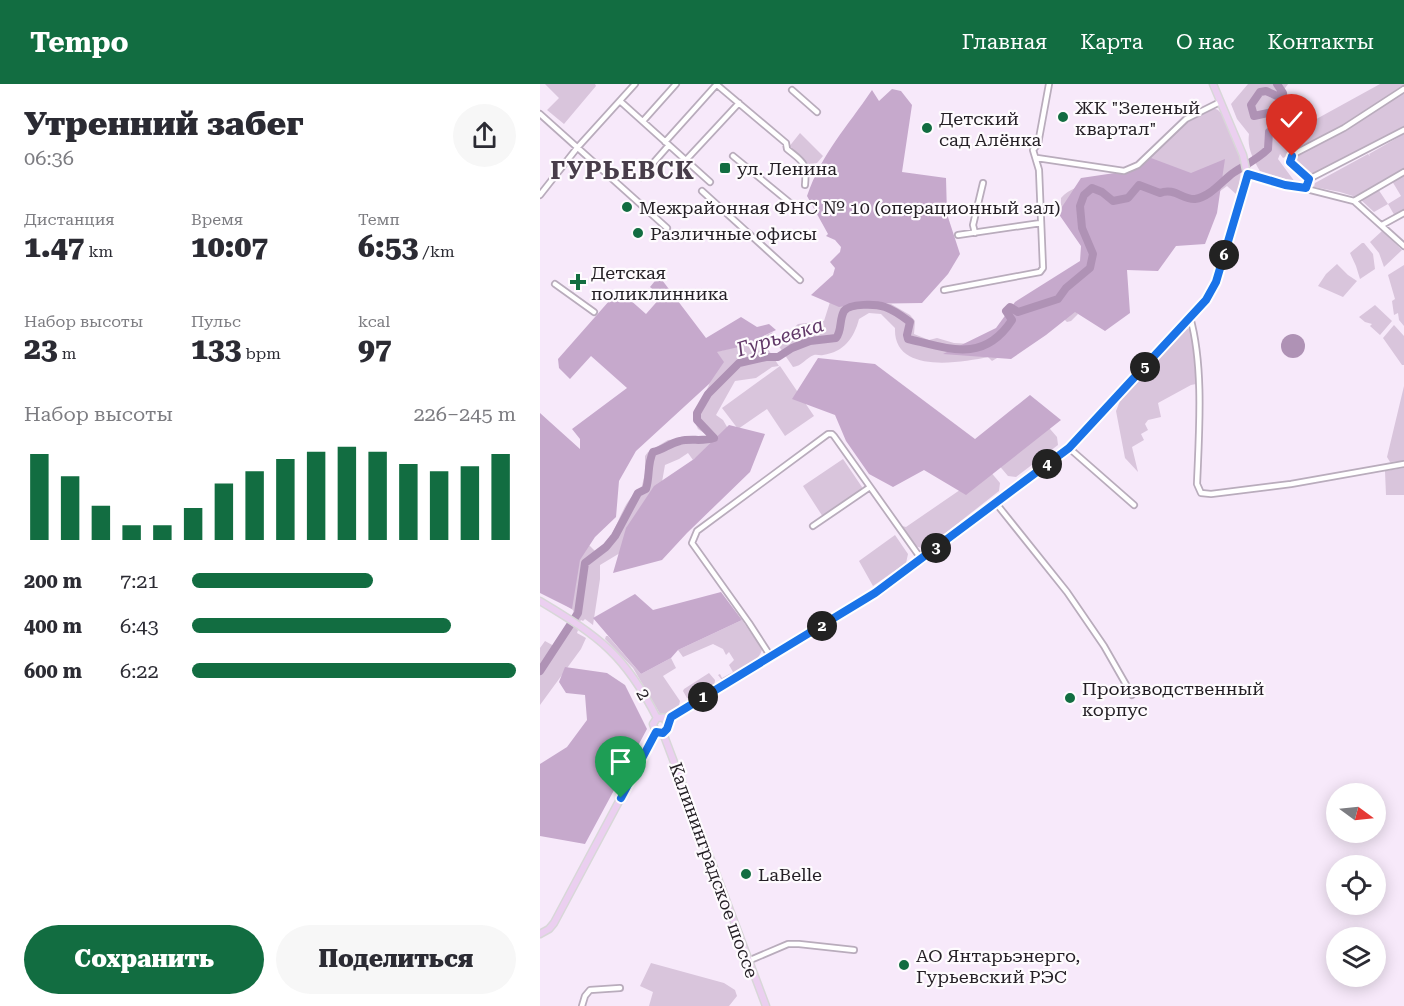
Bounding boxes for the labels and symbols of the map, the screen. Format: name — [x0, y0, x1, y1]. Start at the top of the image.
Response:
pin — [1266, 94, 1317, 156]
place label: ЖК "Зеленый квартал" — [1075, 97, 1200, 139]
place label: Детский сад Алёнка — [939, 108, 1042, 150]
marker: ЖК "Зеленый квартал" — [1056, 110, 1070, 124]
marker: Детский сад Алёнка — [920, 121, 934, 135]
district label: ГУРЬЕВСК — [551, 157, 695, 185]
place label: ул. Ленина — [737, 158, 837, 179]
marker: ул. Ленина — [718, 161, 732, 175]
place label: Межрайонная ФНС № 10 (операционный зал) — [639, 197, 1060, 218]
marker: Межрайонная ФНС № 10 (операционный зал) — [620, 200, 634, 214]
place label: Различные офисы — [650, 223, 817, 244]
marker: Различные офисы — [631, 226, 645, 240]
pin: 6 — [1209, 240, 1239, 270]
place label: Детская поликлинника — [591, 262, 728, 304]
marker: Детская поликлинника — [569, 273, 587, 291]
water label: Гурьевка — [733, 312, 826, 362]
pin: 5 — [1130, 352, 1160, 382]
pin: 4 — [1032, 449, 1062, 479]
pin: 3 — [921, 533, 951, 563]
pin: 2 — [807, 611, 837, 641]
place label: Производственный корпус — [1082, 678, 1264, 720]
pin: 1 — [688, 682, 718, 712]
street label: 2 — [632, 684, 656, 704]
marker: Производственный корпус — [1063, 691, 1077, 705]
pin — [595, 736, 646, 798]
street label: Калининградское шоссе — [665, 759, 763, 981]
north arrow — [1326, 783, 1386, 843]
place label: LaBelle — [758, 864, 822, 885]
marker: LaBelle — [739, 867, 753, 881]
place label: АО Янтарьэнерго, Гурьевский РЭС — [916, 945, 1080, 987]
marker: АО Янтарьэнерго, Гурьевский РЭС — [897, 958, 911, 972]

